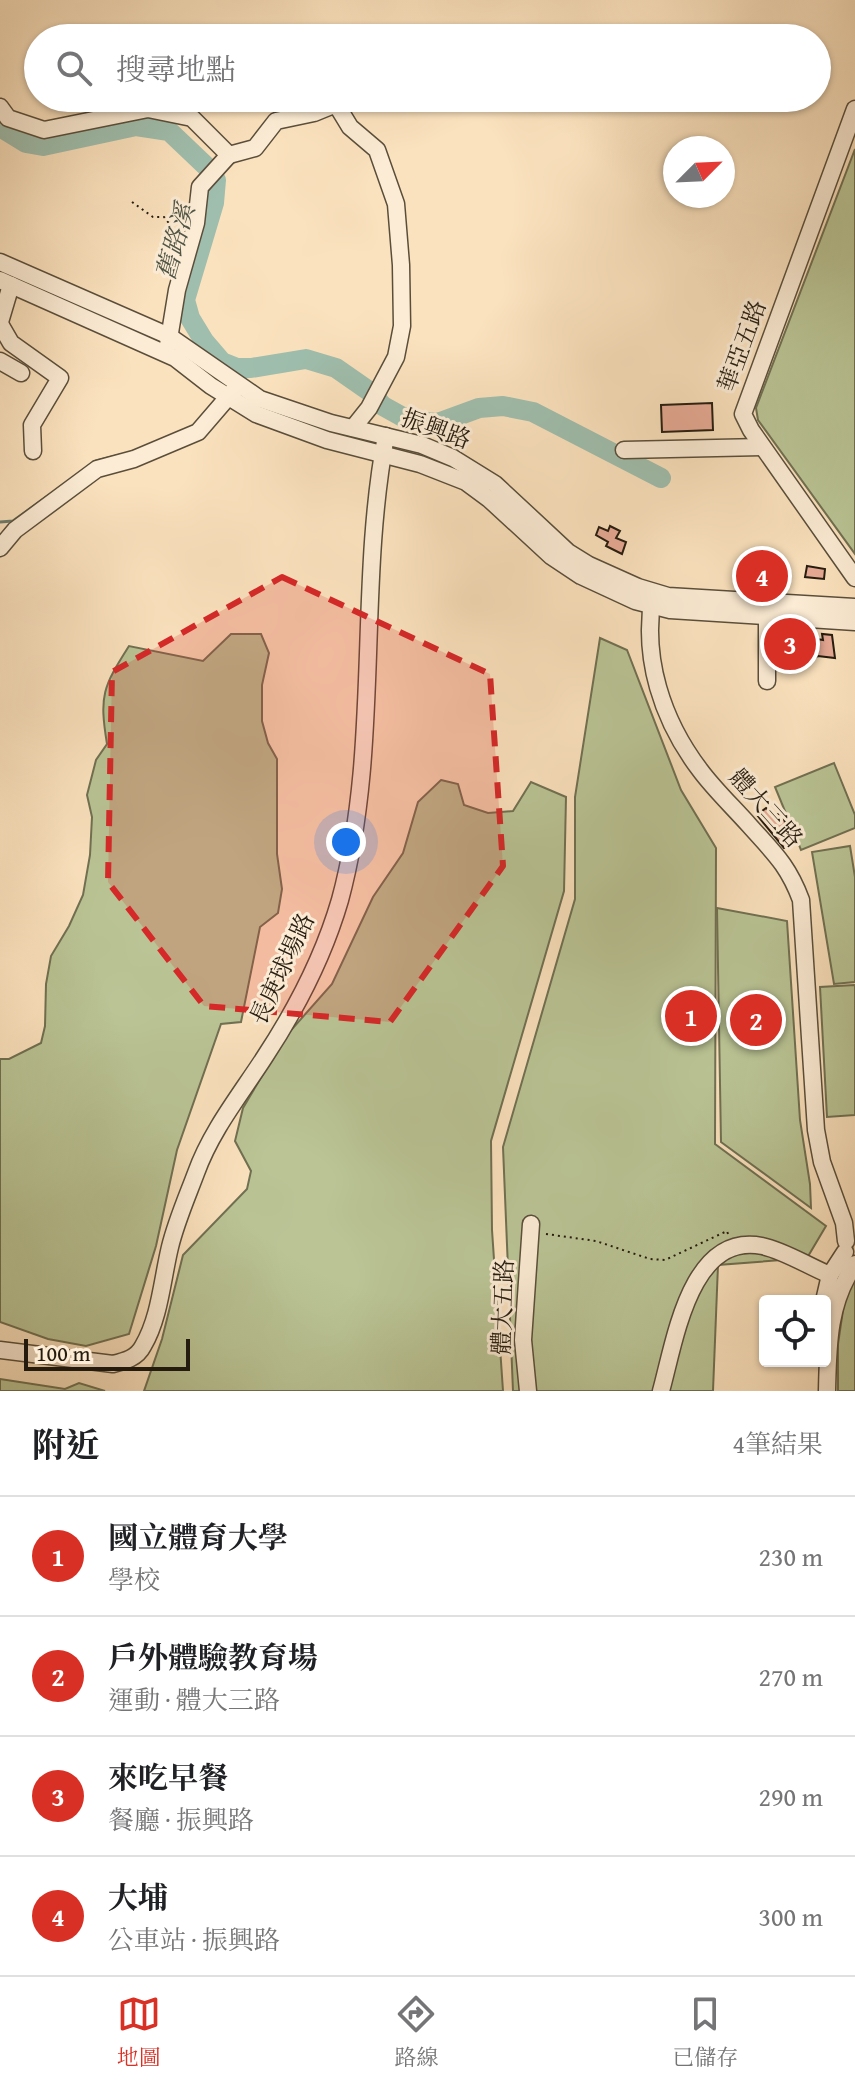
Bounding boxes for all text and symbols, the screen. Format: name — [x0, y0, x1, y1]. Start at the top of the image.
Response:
search box — [24, 24, 831, 112]
icon: search — [52, 46, 96, 90]
text: 搜尋地點 — [116, 47, 236, 91]
north arrow — [663, 136, 735, 208]
water label: 舊路溪 — [145, 196, 205, 285]
street label: 華亞五路 — [709, 295, 774, 397]
street label: 振興路 — [396, 400, 476, 457]
pin: 4 — [736, 546, 788, 606]
pin: 3 — [764, 614, 816, 674]
street label: 體大三路 — [721, 760, 811, 855]
your location — [326, 822, 366, 862]
street label: 長庚球場路 — [240, 907, 323, 1031]
pin: 1 — [665, 986, 717, 1046]
pin: 2 — [730, 990, 782, 1050]
street label: 體大五路 — [483, 1258, 522, 1356]
map controls — [759, 1295, 831, 1367]
button: locate — [759, 1295, 831, 1367]
scale bar — [24, 1335, 190, 1371]
text: 100 m — [36, 1337, 91, 1369]
text: 附近 — [32, 1420, 100, 1469]
text: 4筆結果 — [732, 1424, 823, 1463]
text: 國立體育大學 — [108, 1515, 288, 1559]
text: 1 — [51, 1537, 65, 1576]
text: 230 m — [758, 1537, 823, 1576]
text: 學校 — [108, 1560, 160, 1599]
text: 戶外體驗教育場 — [108, 1635, 318, 1679]
text: 2 — [51, 1657, 65, 1696]
text: 270 m — [758, 1657, 823, 1696]
text: 運動 · 體大三路 — [108, 1680, 280, 1719]
text: 來吃早餐 — [108, 1755, 228, 1799]
text: 3 — [51, 1777, 65, 1816]
text: 290 m — [758, 1777, 823, 1816]
text: 餐廳 · 振興路 — [108, 1800, 254, 1839]
text: 大埔 — [108, 1875, 168, 1919]
text: 4 — [51, 1897, 65, 1936]
text: 300 m — [758, 1897, 823, 1936]
text: 公車站 · 振興路 — [108, 1920, 280, 1959]
tab: 地圖 — [117, 1992, 161, 2073]
tab: 路線 — [394, 1992, 438, 2073]
tab: 已儲存 — [672, 1992, 738, 2073]

